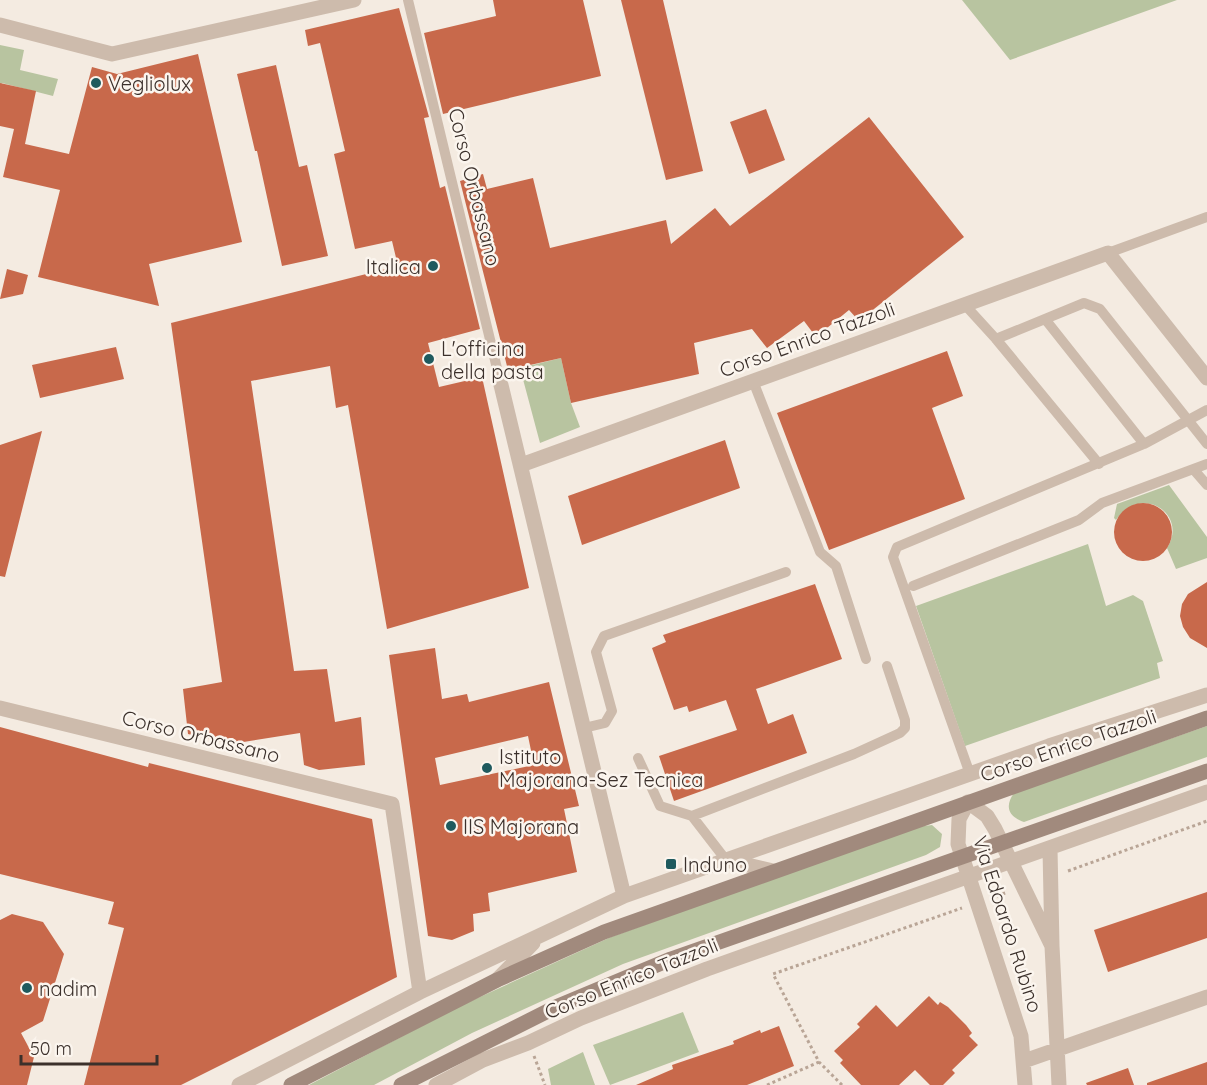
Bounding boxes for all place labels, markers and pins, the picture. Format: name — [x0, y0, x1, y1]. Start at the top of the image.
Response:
place label: Vegliolux — [108, 71, 191, 96]
marker: Vegliolux — [89, 76, 103, 90]
place label: Italica — [366, 254, 421, 279]
marker: Italica — [426, 259, 440, 273]
place label: L'officina della pasta — [441, 336, 544, 384]
marker: L'officina della pasta — [422, 352, 436, 366]
place label: Istituto Majorana-Sez Tecnica — [499, 744, 703, 792]
marker: Istituto Majorana-Sez Tecnica — [480, 761, 494, 775]
place label: IIS Majorana — [463, 814, 579, 839]
marker: IIS Majorana — [444, 819, 458, 833]
place label: Induno — [683, 852, 747, 877]
marker: Induno — [664, 857, 678, 871]
place label: nadim — [39, 976, 97, 1001]
marker: nadim — [20, 981, 34, 995]

